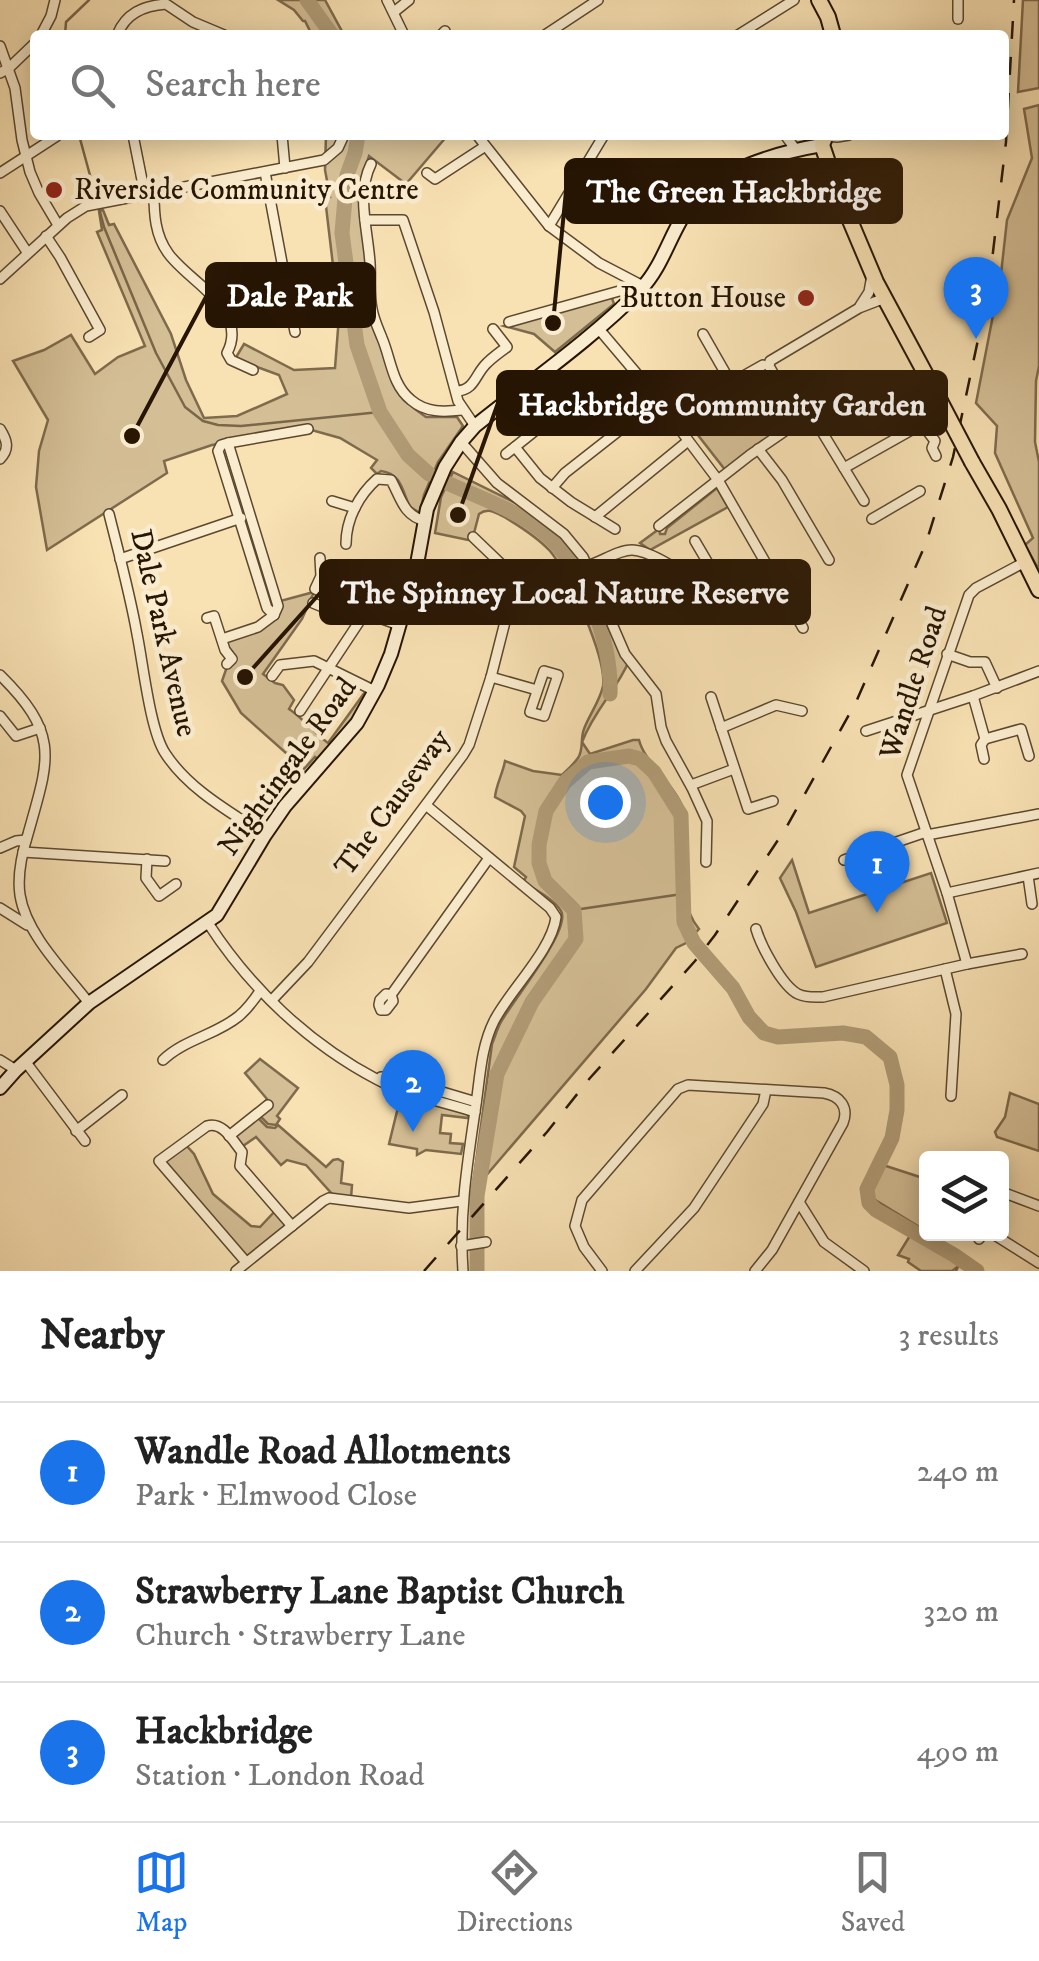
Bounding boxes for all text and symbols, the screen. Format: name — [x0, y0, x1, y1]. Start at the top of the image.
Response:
search box — [30, 30, 1009, 140]
icon: search — [65, 58, 120, 113]
text: Search here — [145, 61, 321, 109]
callout: The Green Hackbridge — [566, 160, 901, 222]
place label: Riverside Community Centre — [74, 172, 419, 209]
text: The Green Hackbridge — [585, 173, 882, 213]
marker: Riverside Community Centre — [43, 179, 65, 201]
pin: 3 — [944, 256, 1008, 339]
callout: Dale Park — [207, 264, 374, 326]
text: Dale Park — [227, 277, 355, 317]
place label: Button House — [620, 280, 786, 317]
marker: Button House — [795, 287, 817, 309]
callout: Hackbridge Community Garden — [498, 372, 946, 434]
text: Hackbridge Community Garden — [518, 386, 926, 426]
street label: Dale Park Avenue — [121, 526, 205, 740]
callout: The Spinney Local Nature Reserve — [321, 561, 809, 623]
text: The Spinney Local Nature Reserve — [340, 574, 789, 614]
street label: Wandle Road — [872, 602, 956, 765]
street label: Nightingale Road — [211, 670, 365, 864]
street label: The Causeway — [327, 722, 459, 884]
your location — [580, 777, 631, 828]
pin: 1 — [844, 830, 910, 913]
pin: 2 — [380, 1050, 446, 1132]
map controls — [919, 1151, 1009, 1241]
button: layers — [919, 1151, 1009, 1241]
text: Nearby — [40, 1310, 164, 1362]
text: 3 results — [898, 1316, 999, 1356]
text: Wandle Road Allotments — [135, 1428, 511, 1476]
text: 1 — [67, 1452, 78, 1492]
text: 240 m — [917, 1452, 999, 1492]
text: Park · Elmwood Close — [135, 1476, 417, 1516]
text: Strawberry Lane Baptist Church — [135, 1568, 625, 1616]
text: 2 — [65, 1592, 80, 1632]
text: 320 m — [923, 1592, 999, 1632]
text: Church · Strawberry Lane — [135, 1616, 466, 1656]
text: Hackbridge — [135, 1708, 313, 1756]
text: 3 — [67, 1732, 78, 1772]
text: 490 m — [916, 1732, 999, 1772]
text: Station · London Road — [135, 1756, 424, 1796]
tab: Map — [134, 1845, 189, 1940]
tab: Directions — [457, 1845, 573, 1940]
tab: Saved — [841, 1845, 905, 1940]

